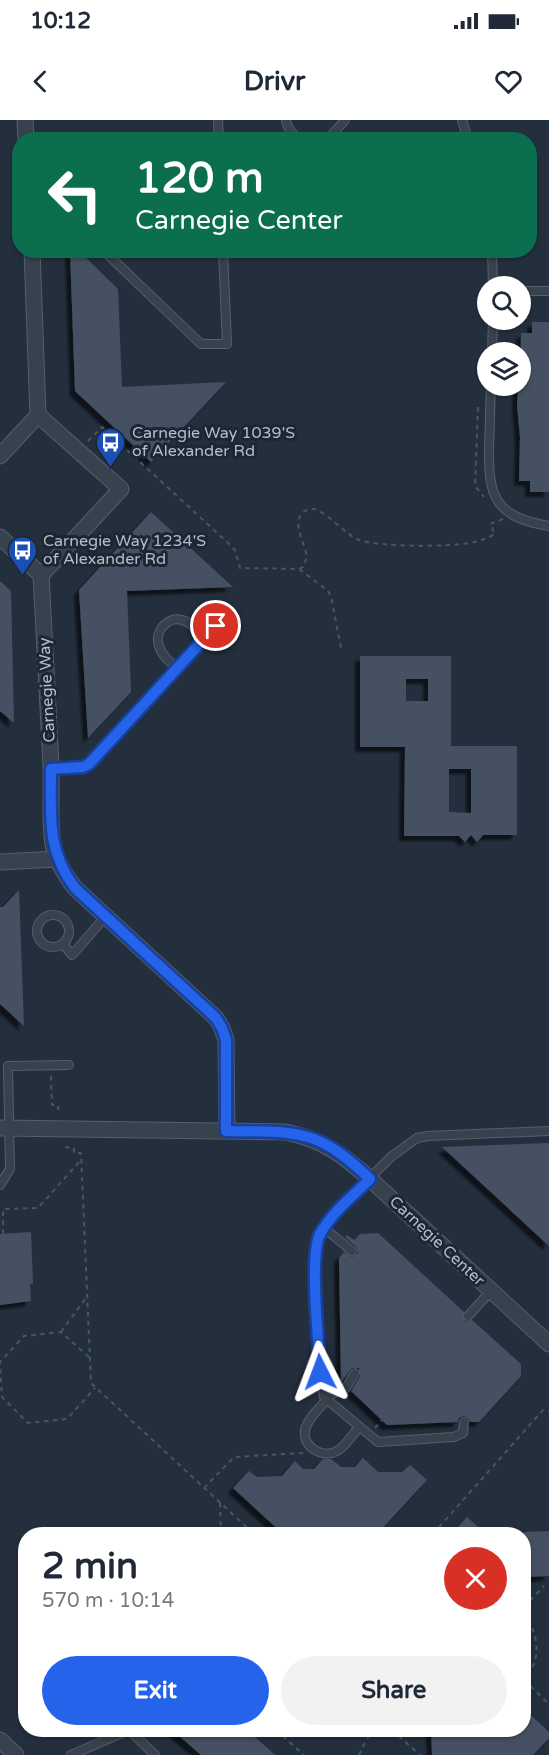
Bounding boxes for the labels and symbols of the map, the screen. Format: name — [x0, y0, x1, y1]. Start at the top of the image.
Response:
place label: Carnegie Way 1039'S of Alexander Rd — [132, 423, 295, 461]
bus stop icon: Carnegie Way 1039'S of Alexander Rd — [95, 426, 127, 468]
place label: Carnegie Way 1234'S of Alexander Rd — [43, 531, 206, 569]
bus stop icon: Carnegie Way 1234'S of Alexander Rd — [6, 534, 38, 576]
pin — [190, 600, 241, 651]
street label: Carnegie Way — [34, 636, 60, 743]
street label: Carnegie Center — [385, 1192, 489, 1291]
position arrow — [288, 1340, 352, 1404]

